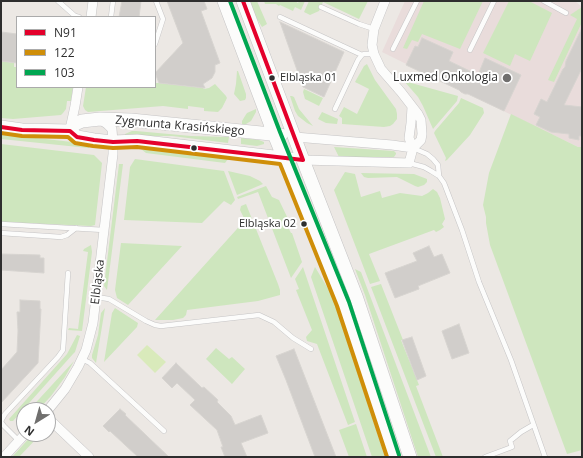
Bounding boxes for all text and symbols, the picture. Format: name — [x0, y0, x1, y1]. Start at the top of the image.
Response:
legend — [16, 16, 156, 88]
text: N91 — [54, 24, 77, 41]
text: 122 — [54, 44, 75, 61]
text: 103 — [54, 64, 75, 81]
place label: Elbląska 01 — [280, 71, 337, 85]
place label: Luxmed Onkologia — [393, 71, 498, 85]
marker: Luxmed Onkologia — [501, 72, 513, 84]
marker: Elbląska 01 — [267, 73, 277, 83]
street label: Zygmunta Krasińskiego — [115, 113, 245, 139]
unlabelled marker — [189, 143, 199, 153]
place label: Elbląska 02 — [239, 217, 296, 231]
marker: Elbląska 02 — [299, 219, 309, 229]
street label: Elbląska — [88, 259, 108, 305]
north arrow — [16, 402, 56, 442]
text: N — [21, 423, 37, 440]

